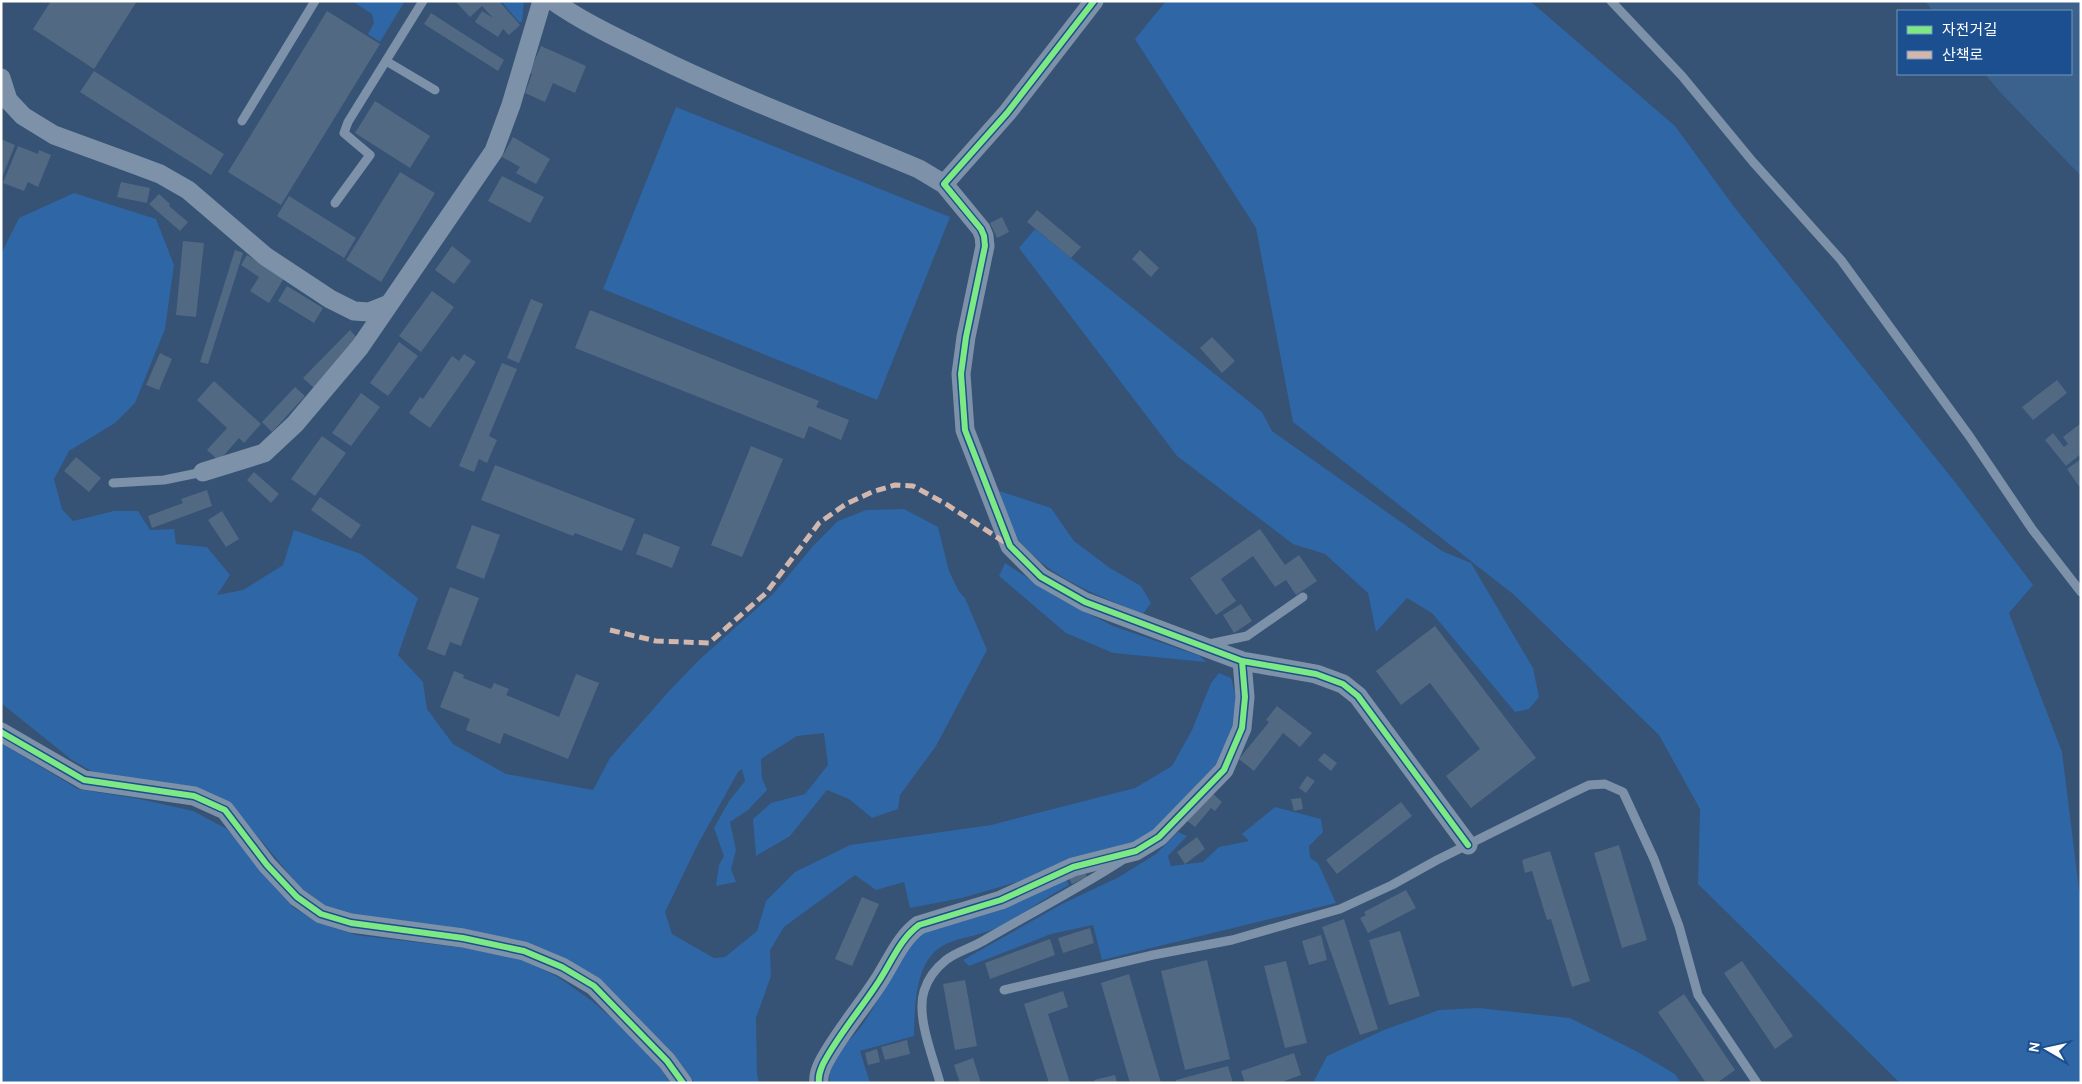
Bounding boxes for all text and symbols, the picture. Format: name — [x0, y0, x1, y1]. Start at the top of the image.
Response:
legend — [1897, 10, 2072, 75]
text: 자전거길 — [1942, 21, 1997, 39]
text: 산책로 — [1942, 46, 1983, 64]
north arrow — [2022, 1024, 2072, 1074]
text: N — [2024, 1041, 2044, 1053]

